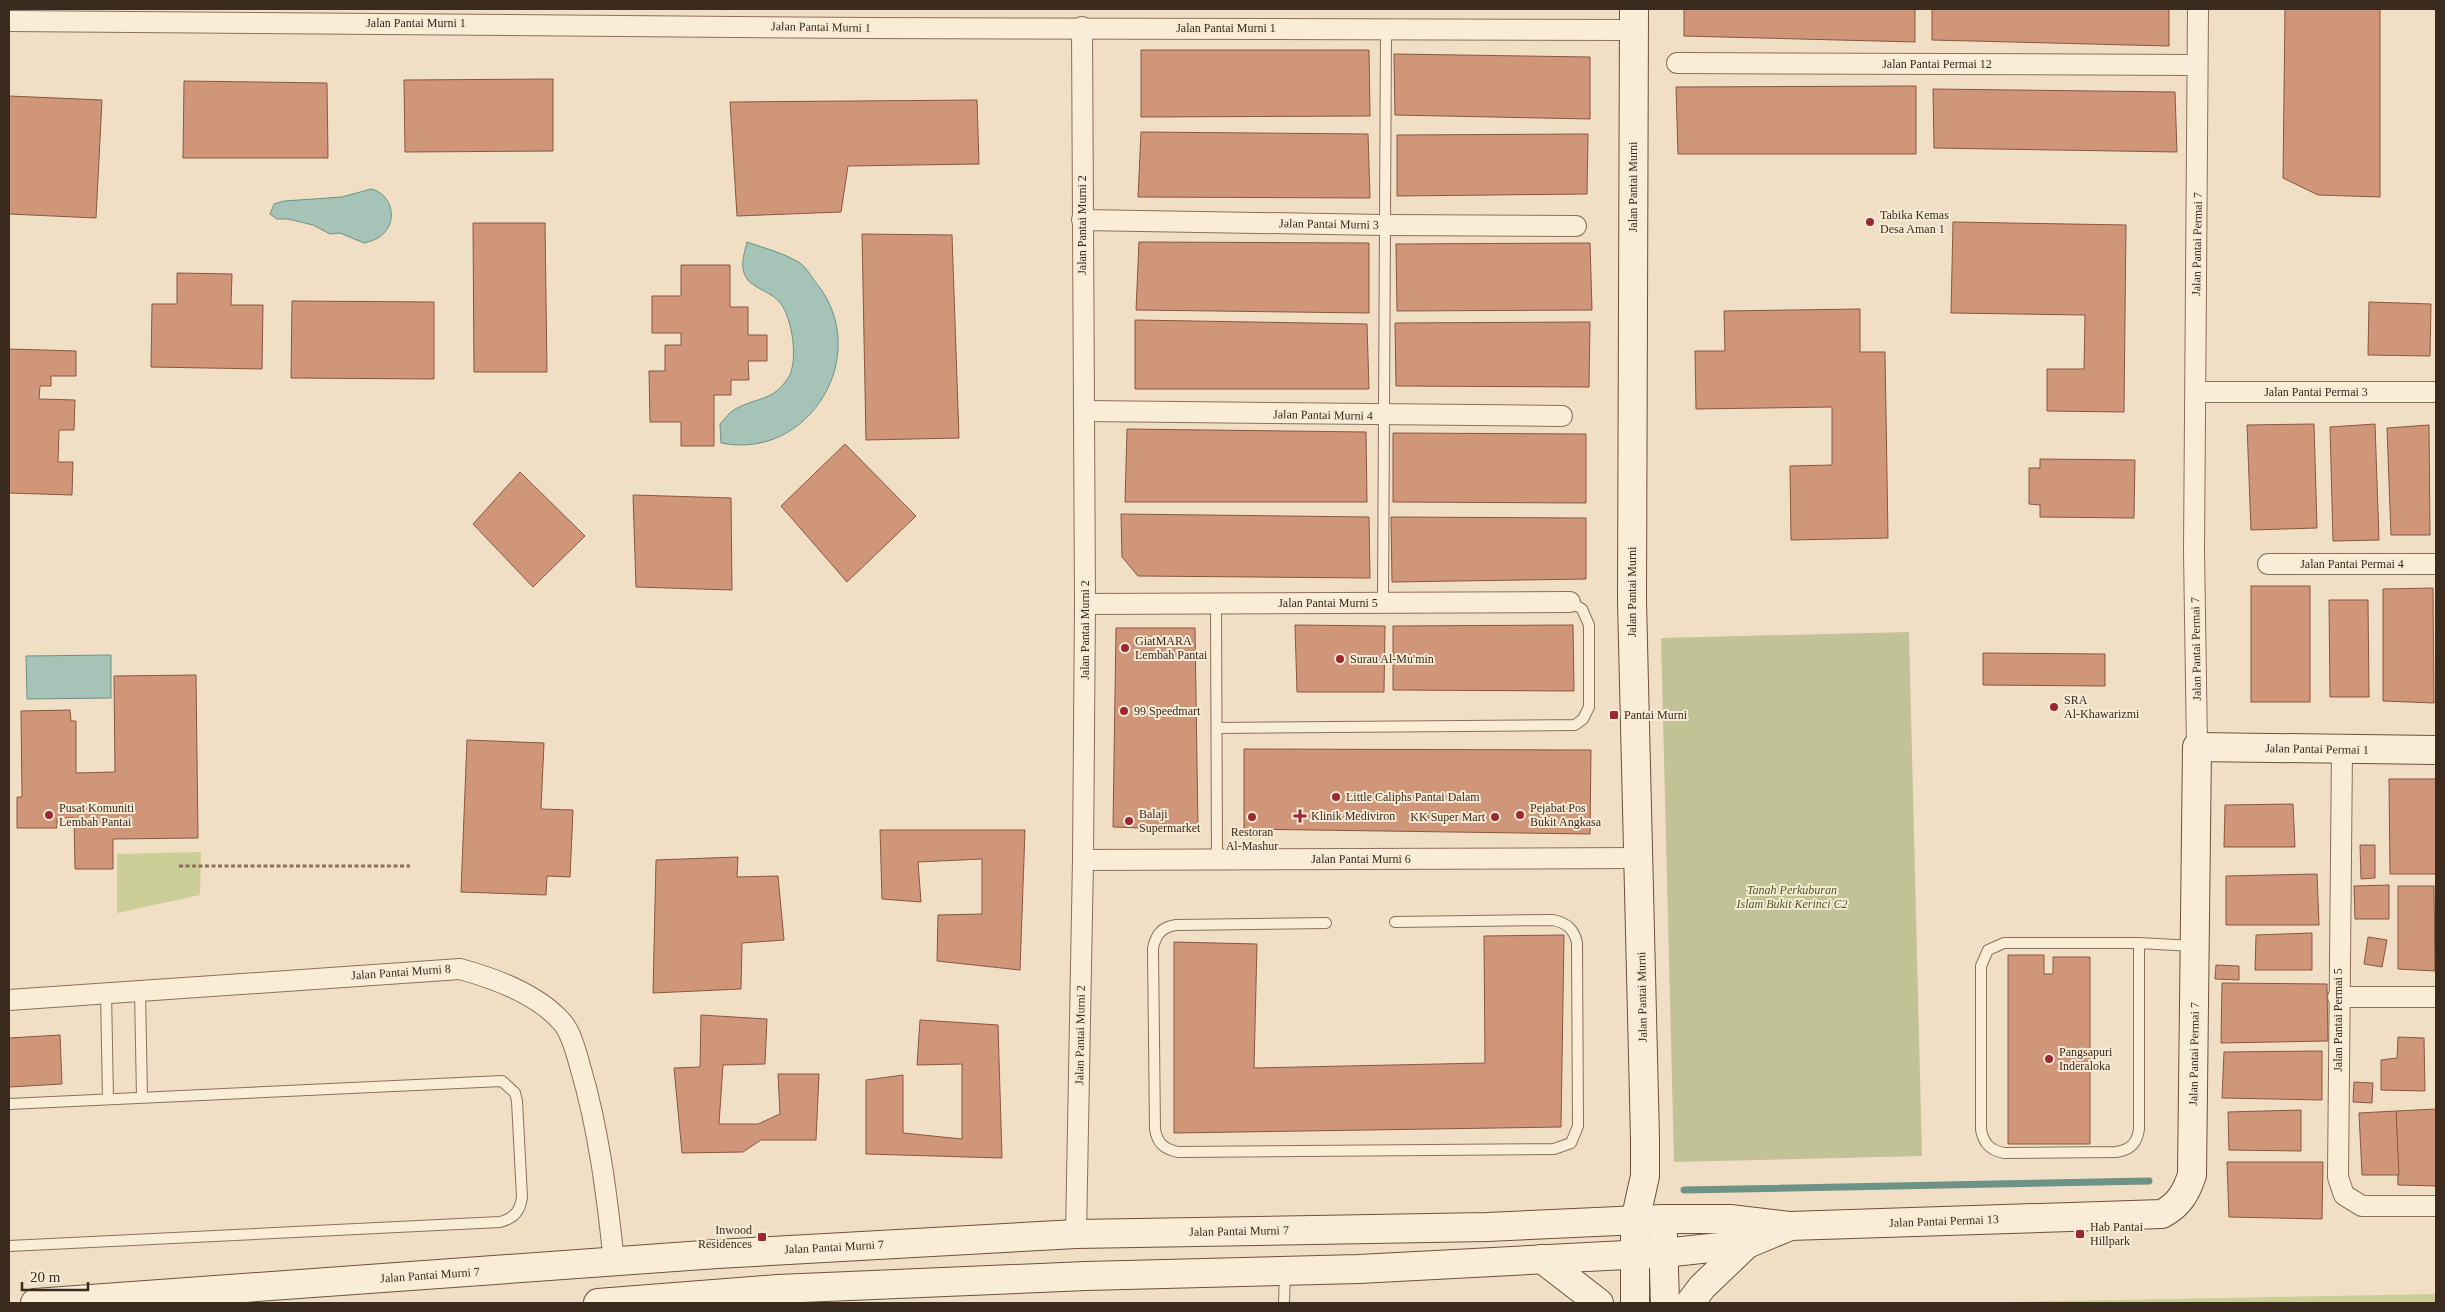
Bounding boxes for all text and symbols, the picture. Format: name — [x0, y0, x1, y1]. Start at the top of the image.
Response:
street label: Jalan Pantai Murni 1 — [366, 16, 466, 30]
street label: Jalan Pantai Murni 1 — [771, 19, 871, 35]
street label: Jalan Pantai Murni 1 — [1176, 21, 1276, 35]
street label: Jalan Pantai Permai 12 — [1882, 57, 1992, 71]
street label: Jalan Pantai Murni — [1626, 141, 1640, 232]
street label: Jalan Pantai Murni 2 — [1075, 175, 1089, 275]
street label: Jalan Pantai Permai 7 — [2189, 192, 2205, 296]
place label: Tabika Kemas Desa Aman 1 — [1880, 208, 1949, 236]
street label: Jalan Pantai Murni 3 — [1279, 216, 1379, 232]
marker: Tabika Kemas Desa Aman 1 — [1864, 216, 1876, 228]
street label: Jalan Pantai Permai 3 — [2264, 385, 2368, 399]
street label: Jalan Pantai Murni 4 — [1273, 407, 1373, 423]
street label: Jalan Pantai Murni — [1625, 546, 1639, 637]
street label: Jalan Pantai Permai 4 — [2300, 557, 2404, 571]
street label: Jalan Pantai Murni 2 — [1078, 580, 1092, 680]
street label: Jalan Pantai Murni 5 — [1278, 596, 1378, 610]
street label: Jalan Pantai Permai 7 — [2188, 597, 2204, 701]
place label: GiatMARA Lembah Pantai — [1135, 634, 1208, 662]
marker: GiatMARA Lembah Pantai — [1119, 642, 1131, 654]
place label: Surau Al-Mu'min — [1350, 652, 1434, 666]
marker: Surau Al-Mu'min — [1334, 653, 1346, 665]
place label: SRA Al-Khawarizmi — [2064, 693, 2140, 721]
marker: SRA Al-Khawarizmi — [2048, 701, 2060, 713]
place label: 99 Speedmart — [1134, 704, 1201, 718]
marker: 99 Speedmart — [1118, 705, 1130, 717]
place label: Pantai Murni — [1624, 708, 1688, 722]
marker: Pantai Murni — [1608, 709, 1620, 721]
street label: Jalan Pantai Permai 1 — [2265, 741, 2369, 757]
place label: Little Caliphs Pantai Dalam — [1346, 790, 1480, 804]
marker: Little Caliphs Pantai Dalam — [1330, 791, 1342, 803]
place label: Pusat Komuniti Lembah Pantai — [59, 801, 135, 829]
place label: Pejabat Pos Bukit Angkasa — [1530, 801, 1602, 829]
place label: Balaji Supermarket — [1139, 807, 1201, 835]
marker: Pusat Komuniti Lembah Pantai — [43, 809, 55, 821]
marker: Klinik Mediviron — [1293, 809, 1307, 823]
place label: Klinik Mediviron — [1311, 809, 1395, 823]
marker: Pejabat Pos Bukit Angkasa — [1514, 809, 1526, 821]
place label: KK Super Mart — [1410, 810, 1486, 824]
marker: Restoran Al-Mashur — [1246, 811, 1258, 823]
marker: KK Super Mart — [1489, 811, 1501, 823]
marker: Balaji Supermarket — [1123, 815, 1135, 827]
place label: Restoran Al-Mashur — [1226, 825, 1278, 853]
street label: Jalan Pantai Murni 6 — [1311, 852, 1411, 866]
park label: Tanah Perkuburan Islam Bukit Kerinci C2 — [1736, 883, 1848, 911]
street label: Jalan Pantai Murni — [1634, 951, 1650, 1042]
street label: Jalan Pantai Murni 8 — [351, 962, 451, 982]
street label: Jalan Pantai Permai 5 — [2331, 968, 2345, 1072]
street label: Jalan Pantai Murni 2 — [1072, 985, 1088, 1085]
street label: Jalan Pantai Permai 7 — [2186, 1002, 2202, 1106]
place label: Pangsapuri Inderaloka — [2059, 1045, 2113, 1073]
marker: Pangsapuri Inderaloka — [2043, 1053, 2055, 1065]
street label: Jalan Pantai Permai 13 — [1889, 1212, 1999, 1230]
place label: Hab Pantai Hillpark — [2090, 1220, 2144, 1248]
place label: Inwood Residences — [698, 1223, 752, 1251]
street label: Jalan Pantai Murni 7 — [1189, 1223, 1289, 1239]
marker: Hab Pantai Hillpark — [2074, 1228, 2086, 1240]
marker: Inwood Residences — [756, 1231, 768, 1243]
street label: Jalan Pantai Murni 7 — [784, 1237, 884, 1257]
scale bar — [22, 1260, 89, 1292]
street label: Jalan Pantai Murni 7 — [380, 1265, 480, 1285]
text: 20 m — [30, 1269, 61, 1285]

